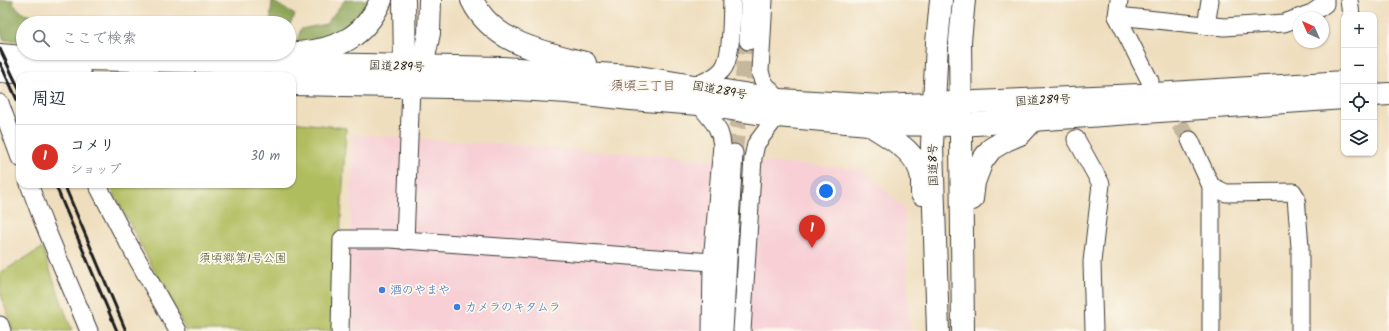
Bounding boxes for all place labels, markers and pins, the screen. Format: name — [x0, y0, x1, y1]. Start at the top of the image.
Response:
pin: 1 — [799, 215, 825, 248]
place label: 酒のやまや — [390, 281, 450, 300]
marker: 酒のやまや — [377, 285, 387, 295]
place label: カメラのキタムラ — [465, 298, 561, 317]
marker: カメラのキタムラ — [452, 302, 462, 312]

